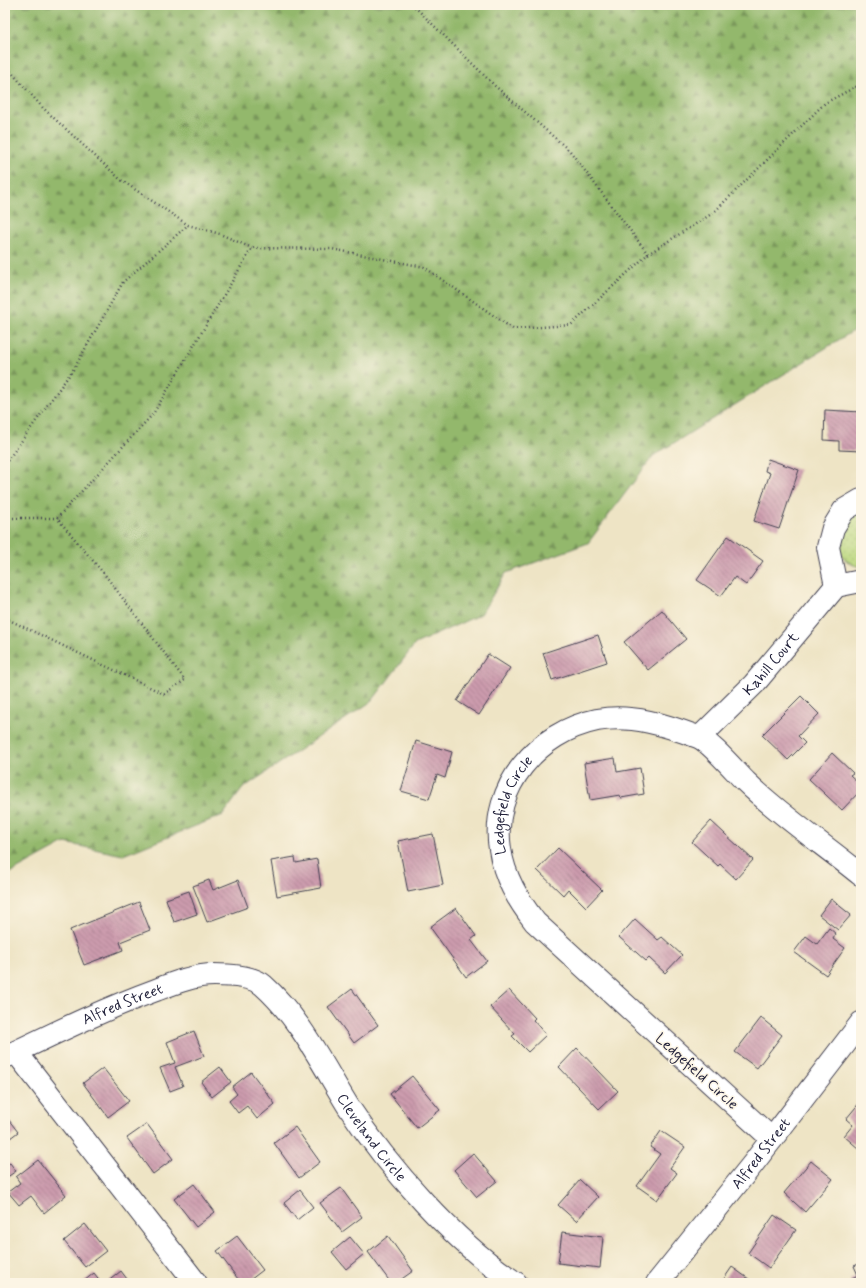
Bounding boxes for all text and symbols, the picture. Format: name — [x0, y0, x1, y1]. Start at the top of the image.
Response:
street label: Kahill Court — [739, 628, 804, 700]
street label: Ledgefield Circle — [490, 751, 538, 856]
street label: Alfred Street — [79, 979, 166, 1030]
street label: Ledgefield Circle — [650, 1029, 742, 1115]
street label: Cleveland Circle — [332, 1090, 410, 1186]
street label: Alfred Street — [727, 1114, 796, 1194]

